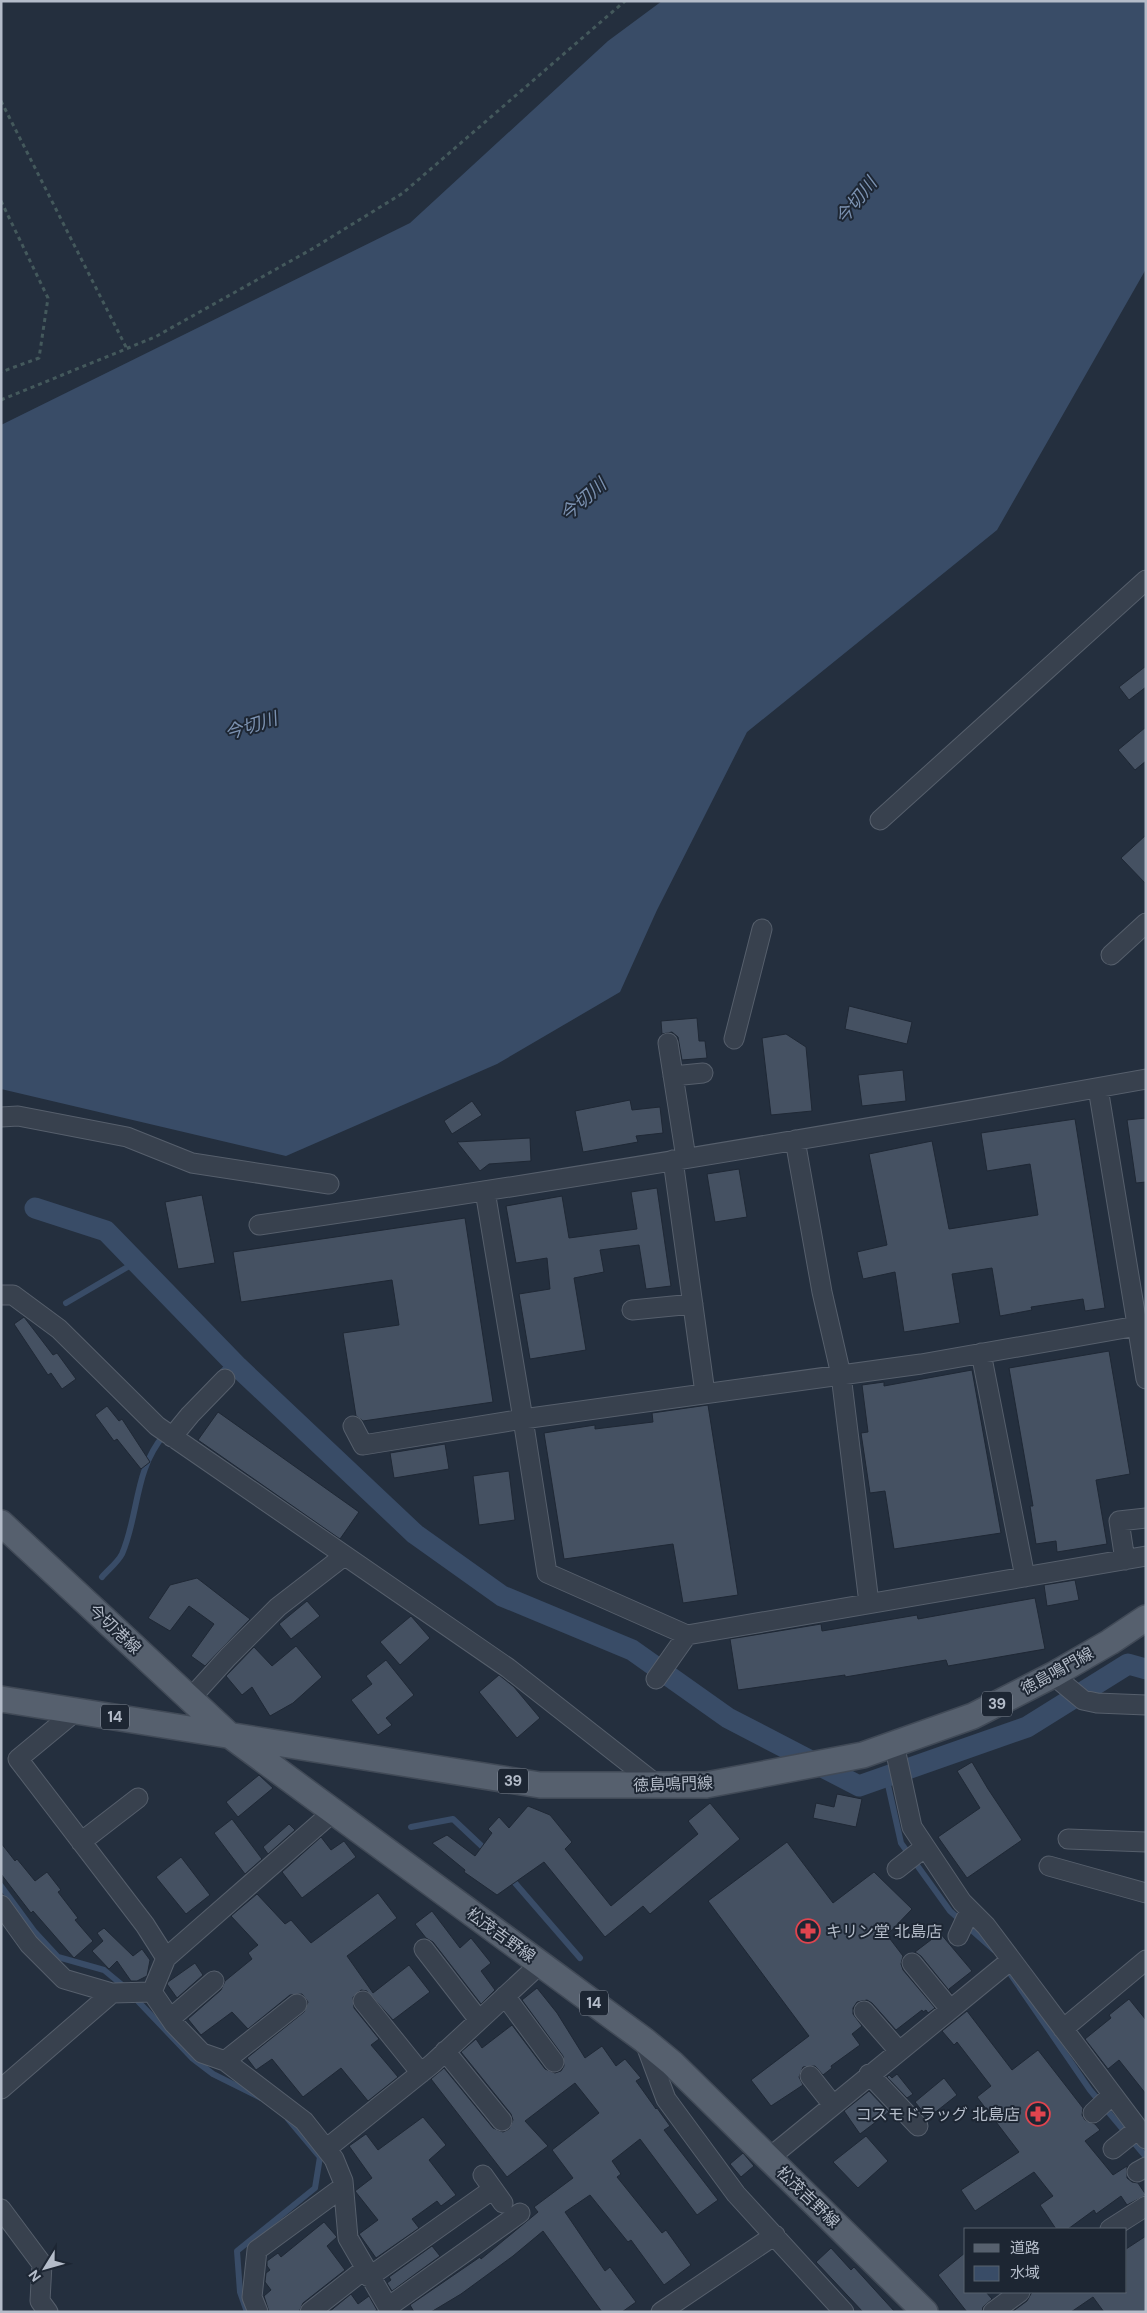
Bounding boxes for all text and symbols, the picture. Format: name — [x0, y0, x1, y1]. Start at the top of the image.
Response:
water label: 今切川 — [830, 171, 884, 230]
water label: 今切川 — [555, 472, 613, 527]
water label: 今切川 — [222, 706, 282, 745]
street label: 今切港線 — [84, 1599, 146, 1659]
street label: 徳島鳴門線 — [1017, 1642, 1097, 1700]
road number: 39 — [982, 1692, 1012, 1716]
road number: 14 — [101, 1704, 129, 1730]
road number: 39 — [498, 1768, 528, 1794]
street label: 徳島鳴門線 — [633, 1772, 713, 1796]
street label: 松茂吉野線 — [462, 1903, 540, 1967]
pharmacy icon: キリン堂 北島店 — [795, 1918, 821, 1944]
place label: キリン堂 北島店 — [826, 1921, 942, 1942]
road number: 14 — [580, 1990, 608, 2016]
pharmacy icon: コスモドラッグ 北島店 — [1025, 2101, 1051, 2127]
place label: コスモドラッグ 北島店 — [856, 2104, 1020, 2125]
street label: 松茂吉野線 — [772, 2162, 844, 2232]
legend — [964, 2228, 1127, 2293]
text: 道路 — [1010, 2238, 1040, 2258]
north arrow — [20, 2243, 70, 2293]
text: 水域 — [1010, 2263, 1040, 2283]
text: N — [24, 2266, 45, 2285]

